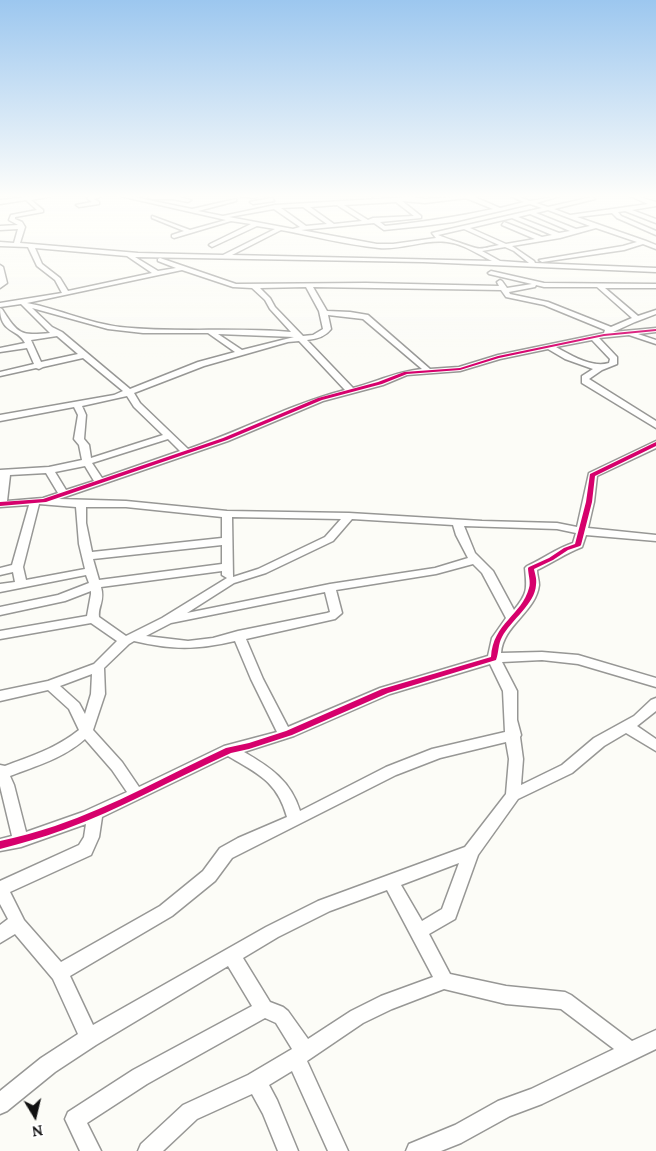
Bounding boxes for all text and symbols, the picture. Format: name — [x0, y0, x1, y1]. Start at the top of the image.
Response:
north arrow — [10, 1091, 60, 1141]
text: N — [31, 1121, 44, 1141]

